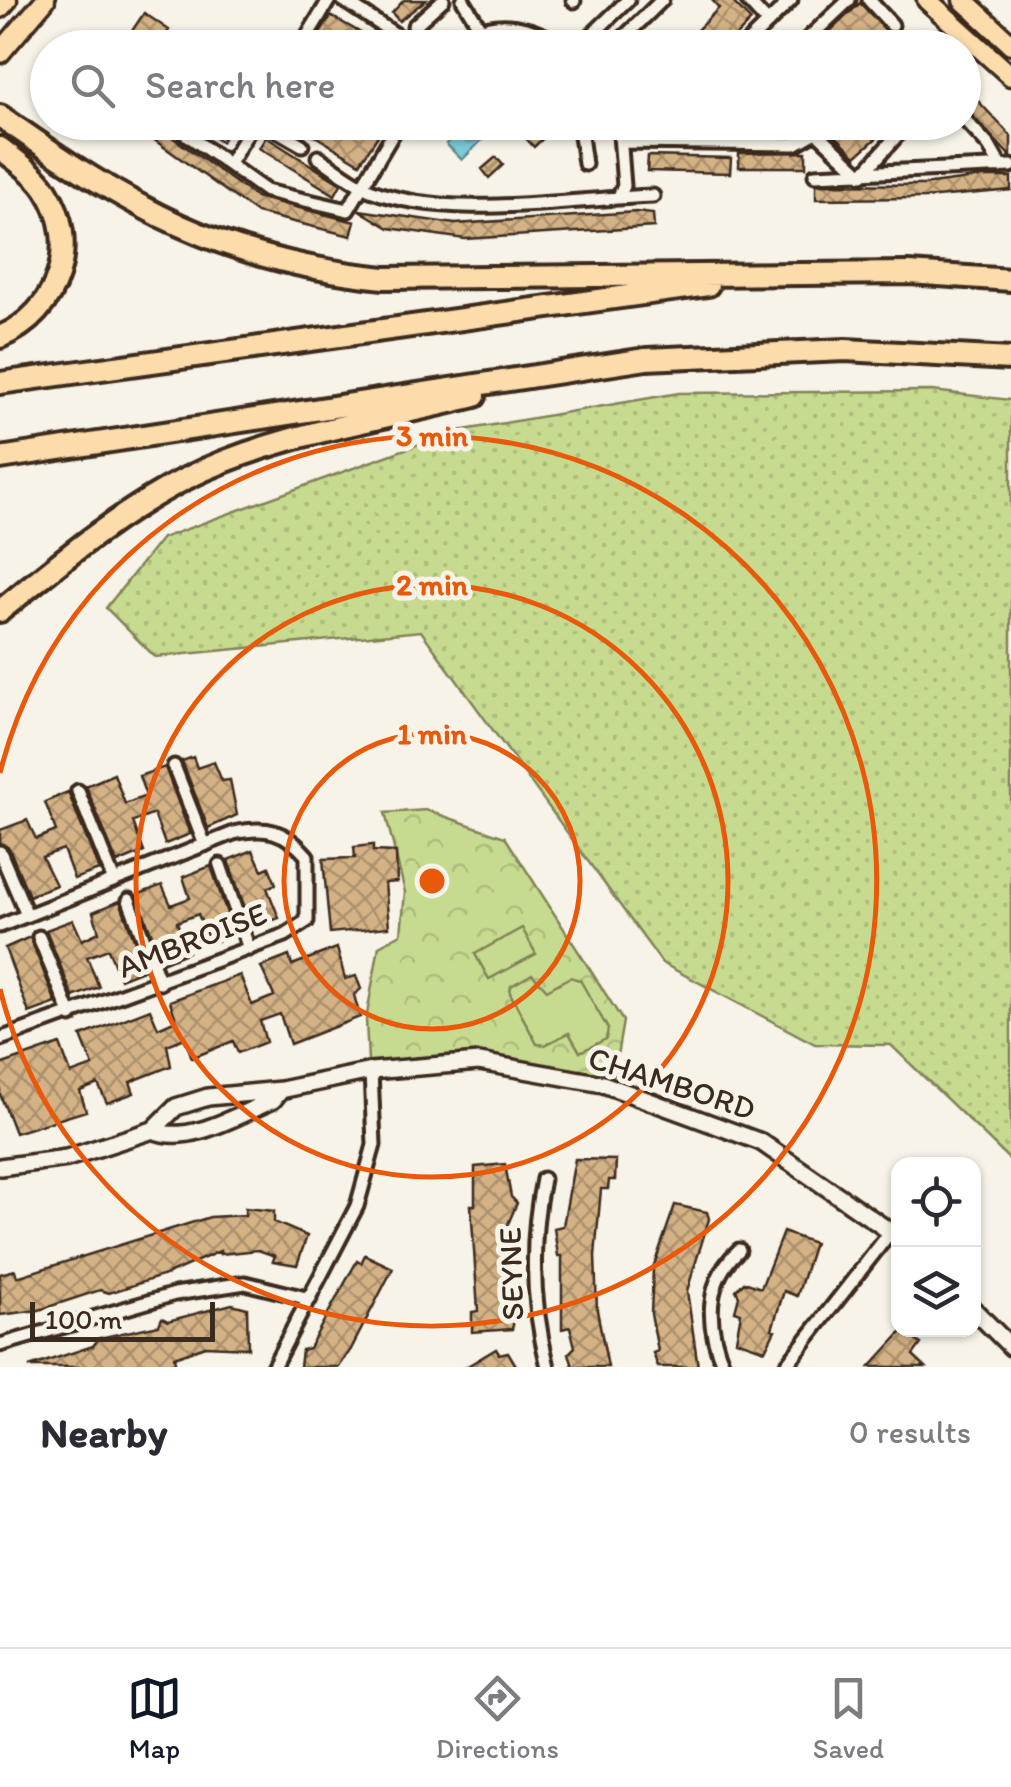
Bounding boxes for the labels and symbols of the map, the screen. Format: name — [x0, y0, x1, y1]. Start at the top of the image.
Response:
text: 3 min — [396, 417, 469, 454]
text: 2 min — [396, 566, 469, 603]
text: 1 min — [397, 715, 468, 752]
centre of rings — [414, 863, 450, 899]
street label: AMBROISE — [112, 894, 272, 986]
street label: CHAMBORD — [584, 1038, 760, 1128]
street label: SEYNE — [490, 1227, 532, 1321]
scale bar — [30, 1297, 215, 1342]

